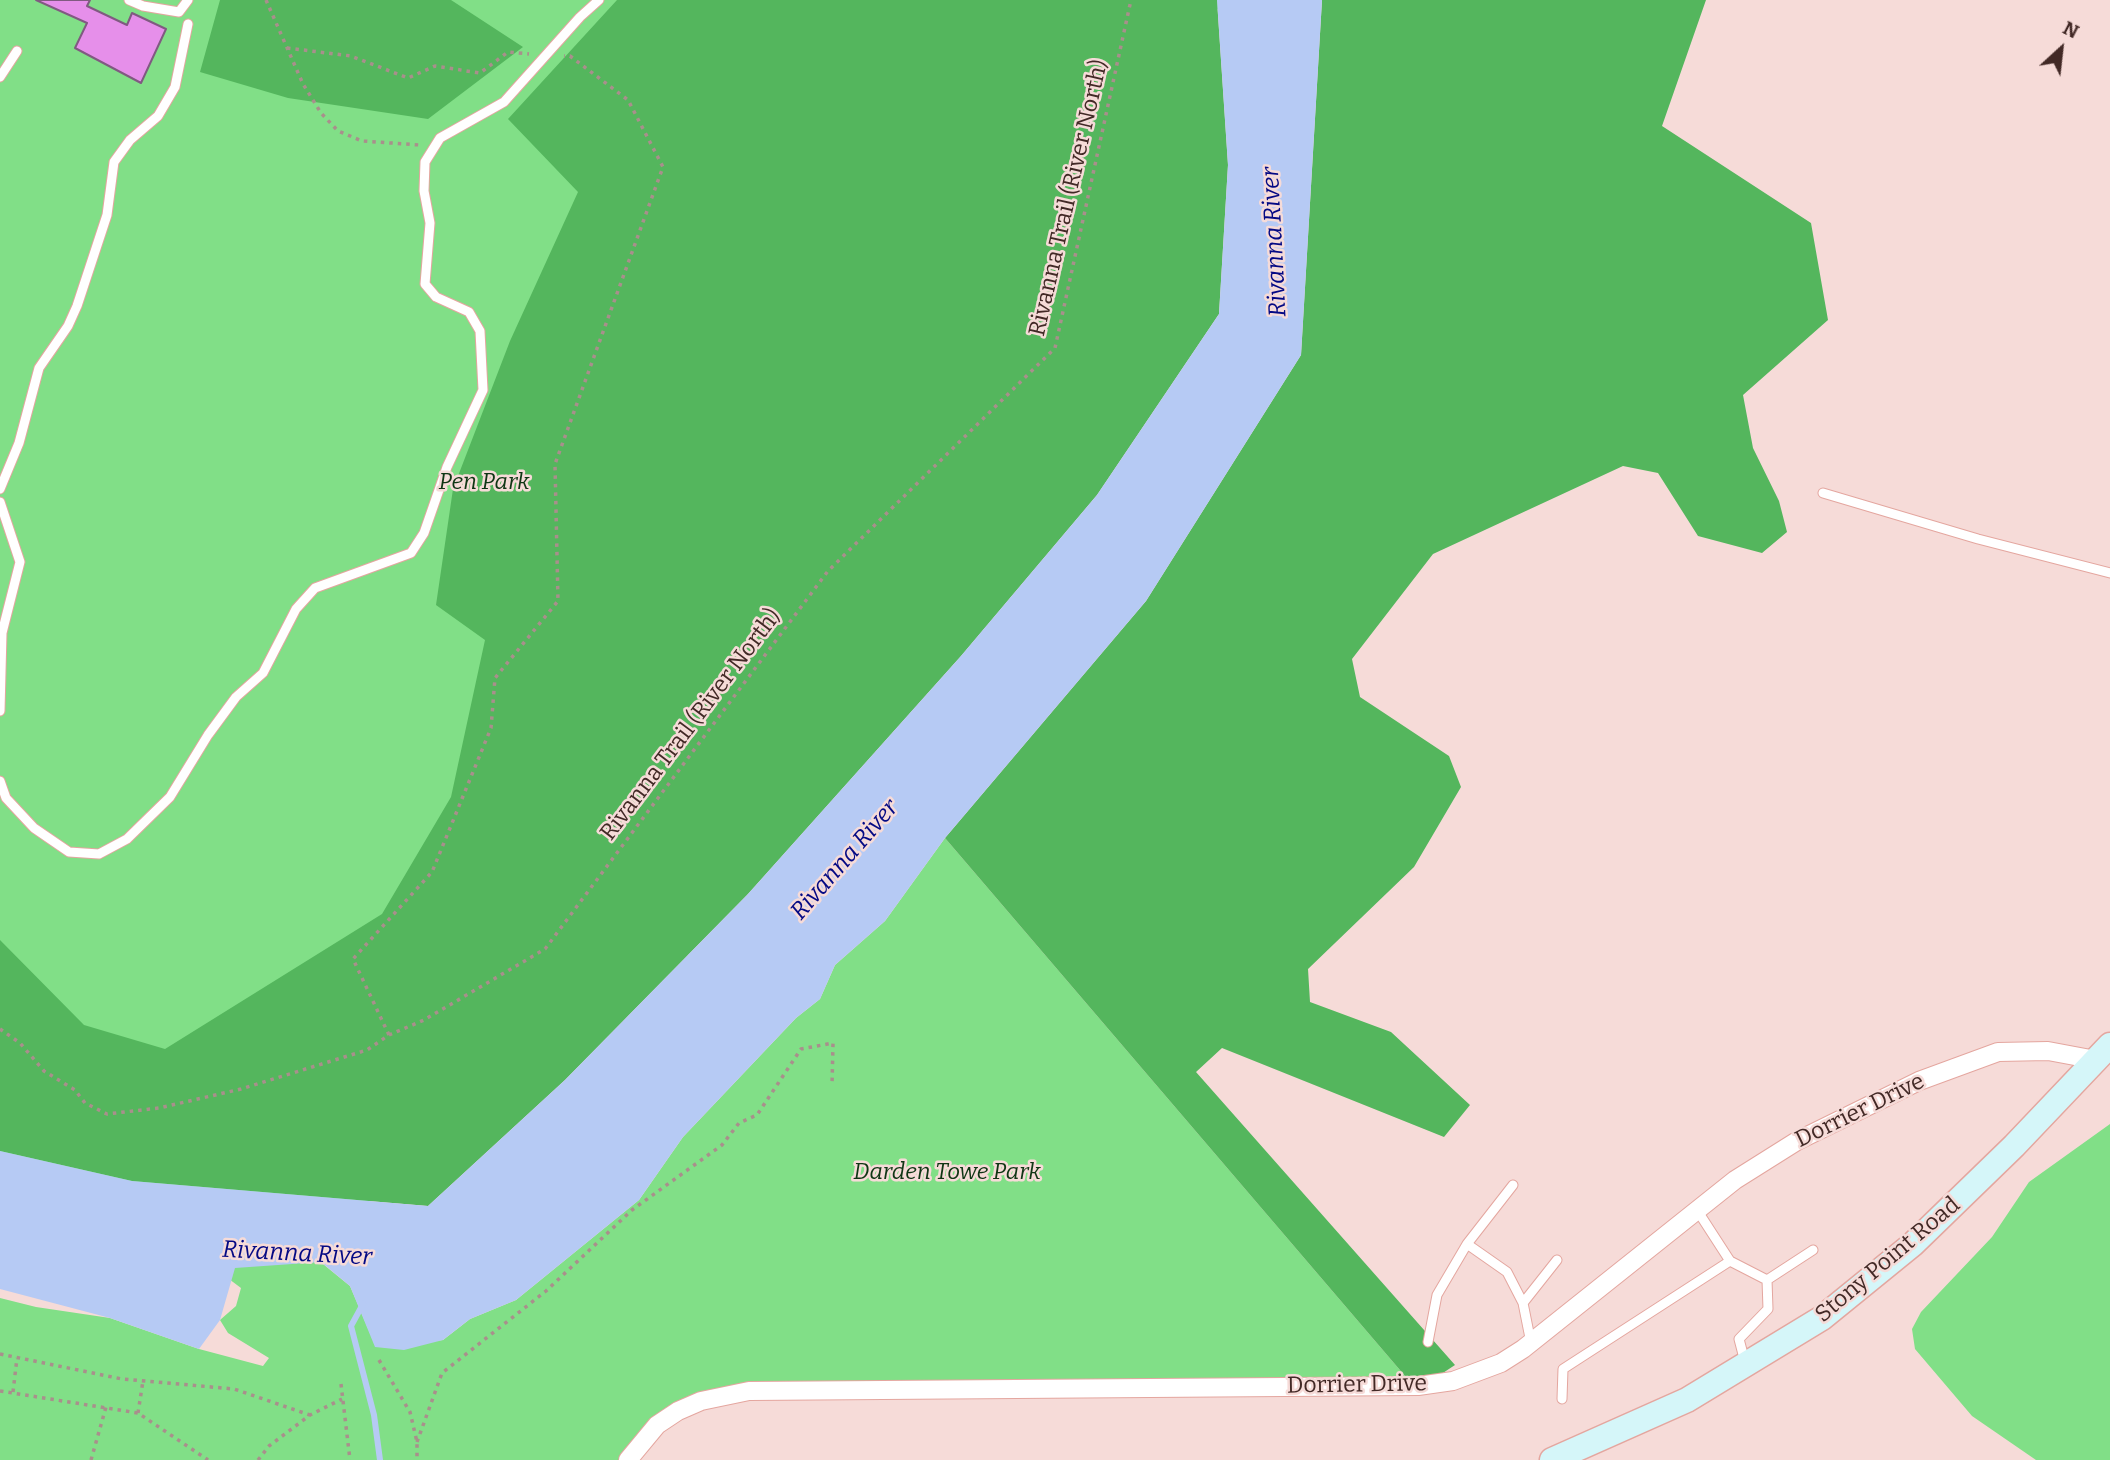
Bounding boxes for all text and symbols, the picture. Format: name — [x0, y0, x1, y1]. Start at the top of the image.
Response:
north arrow — [2026, 14, 2096, 84]
text: N — [2059, 16, 2083, 43]
street label: Rivanna Trail (River North) — [1024, 57, 1114, 339]
water label: Rivanna River — [1257, 166, 1293, 318]
park label: Pen Park — [439, 469, 529, 497]
street label: Rivanna Trail (River North) — [595, 604, 787, 846]
water label: Rivanna River — [785, 794, 905, 926]
street label: Dorrier Drive — [1791, 1068, 1929, 1154]
park label: Darden Towe Park — [853, 1159, 1041, 1187]
street label: Stony Point Road — [1810, 1191, 1966, 1329]
water label: Rivanna River — [221, 1236, 373, 1272]
street label: Dorrier Drive — [1287, 1370, 1427, 1400]

